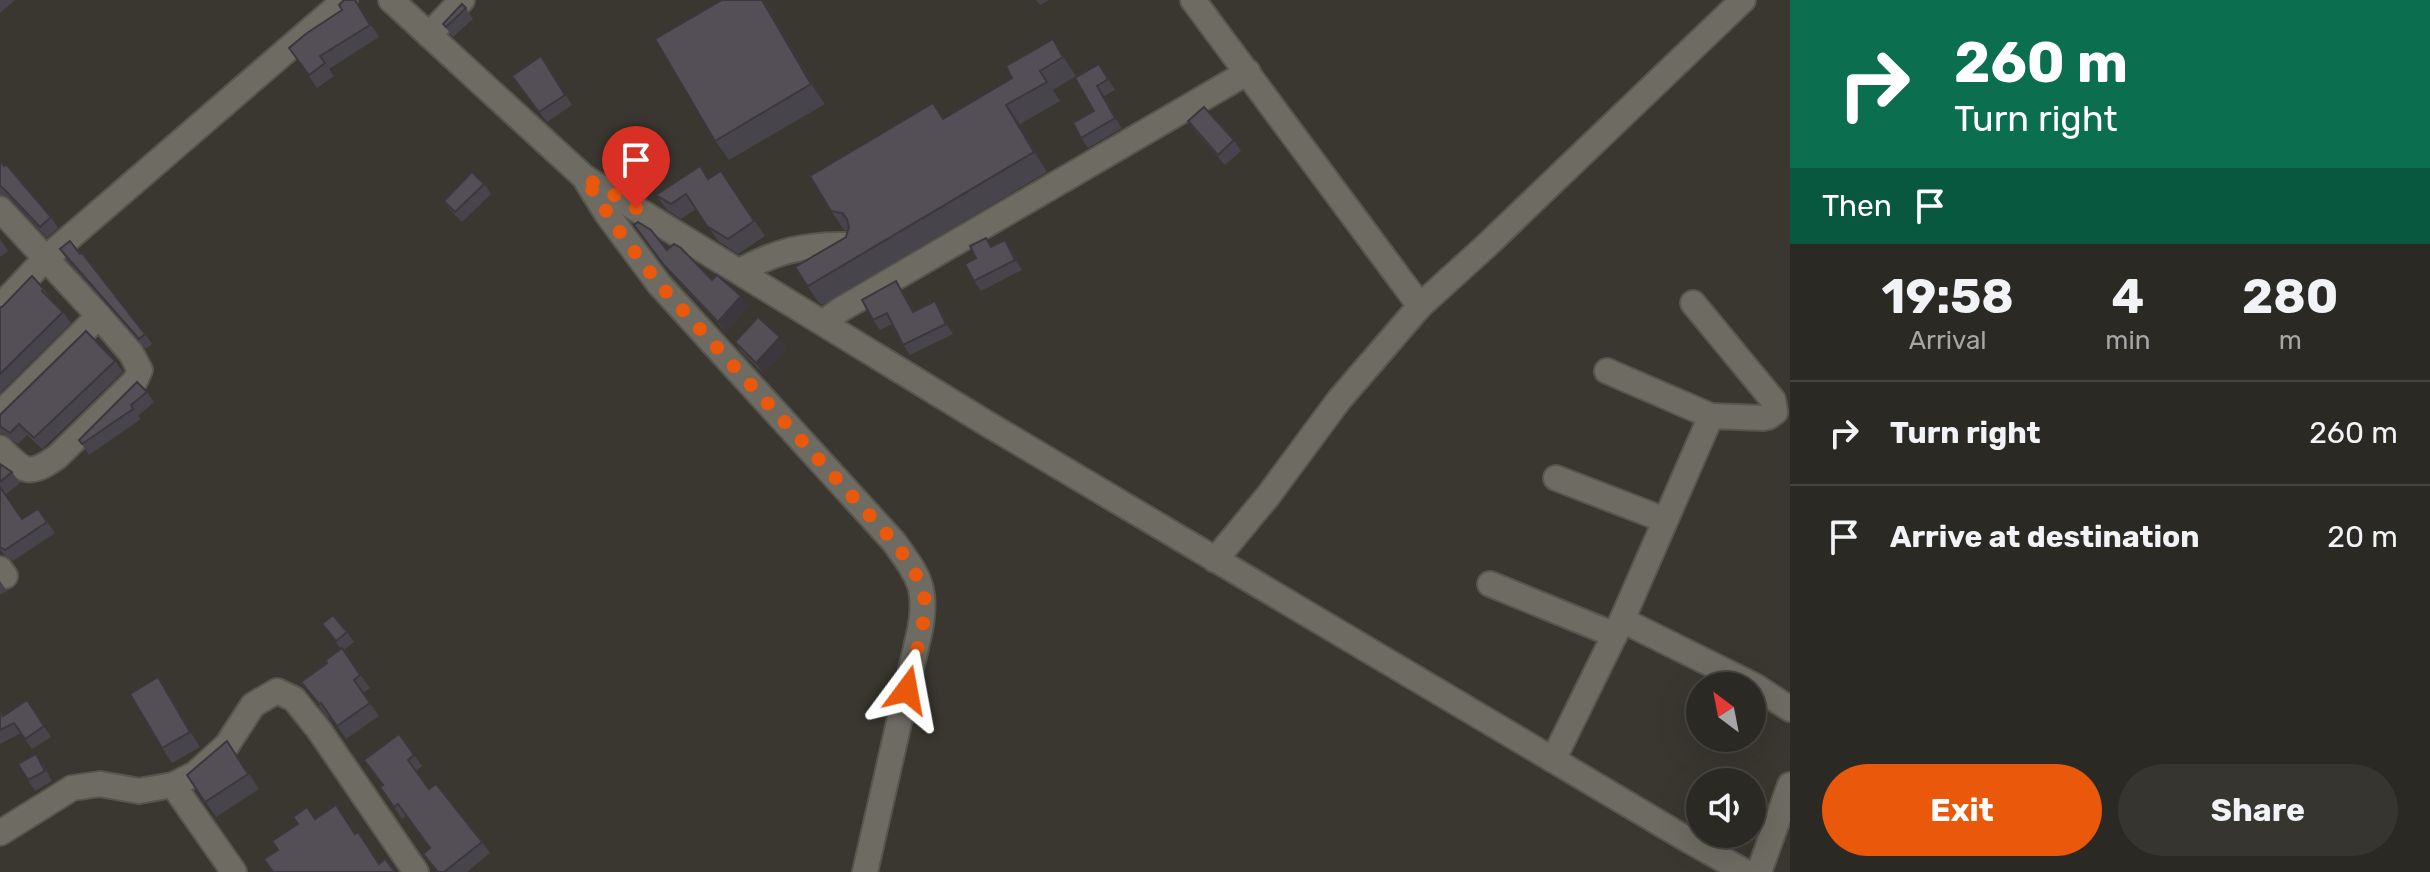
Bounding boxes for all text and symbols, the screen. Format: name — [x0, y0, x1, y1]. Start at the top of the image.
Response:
text: 260 m — [1954, 30, 2128, 96]
icon: right — [1822, 32, 1926, 136]
text: Turn right — [1954, 97, 2118, 140]
pin — [602, 126, 670, 208]
icon: arrive — [614, 138, 658, 182]
icon: arrive — [1908, 184, 1952, 228]
text: Then — [1822, 188, 1892, 224]
text: 19:58 — [1882, 268, 2014, 325]
text: 4 — [2112, 268, 2144, 325]
text: 280 — [2242, 268, 2338, 325]
text: Arrival — [1909, 325, 1987, 356]
text: min — [2105, 325, 2150, 356]
text: m — [2279, 325, 2302, 356]
icon: right — [1822, 411, 1866, 455]
text: Turn right — [1890, 415, 2041, 451]
text: 260 m — [2309, 415, 2398, 451]
icon: arrive — [1822, 515, 1866, 559]
text: Arrive at destination — [1890, 519, 2200, 555]
text: 20 m — [2327, 519, 2398, 555]
position arrow — [865, 648, 949, 732]
north arrow — [1686, 672, 1766, 752]
map controls — [1686, 672, 1766, 848]
button: Exit — [1822, 764, 2102, 856]
button: Share — [2118, 764, 2398, 856]
button: sound — [1686, 768, 1766, 848]

